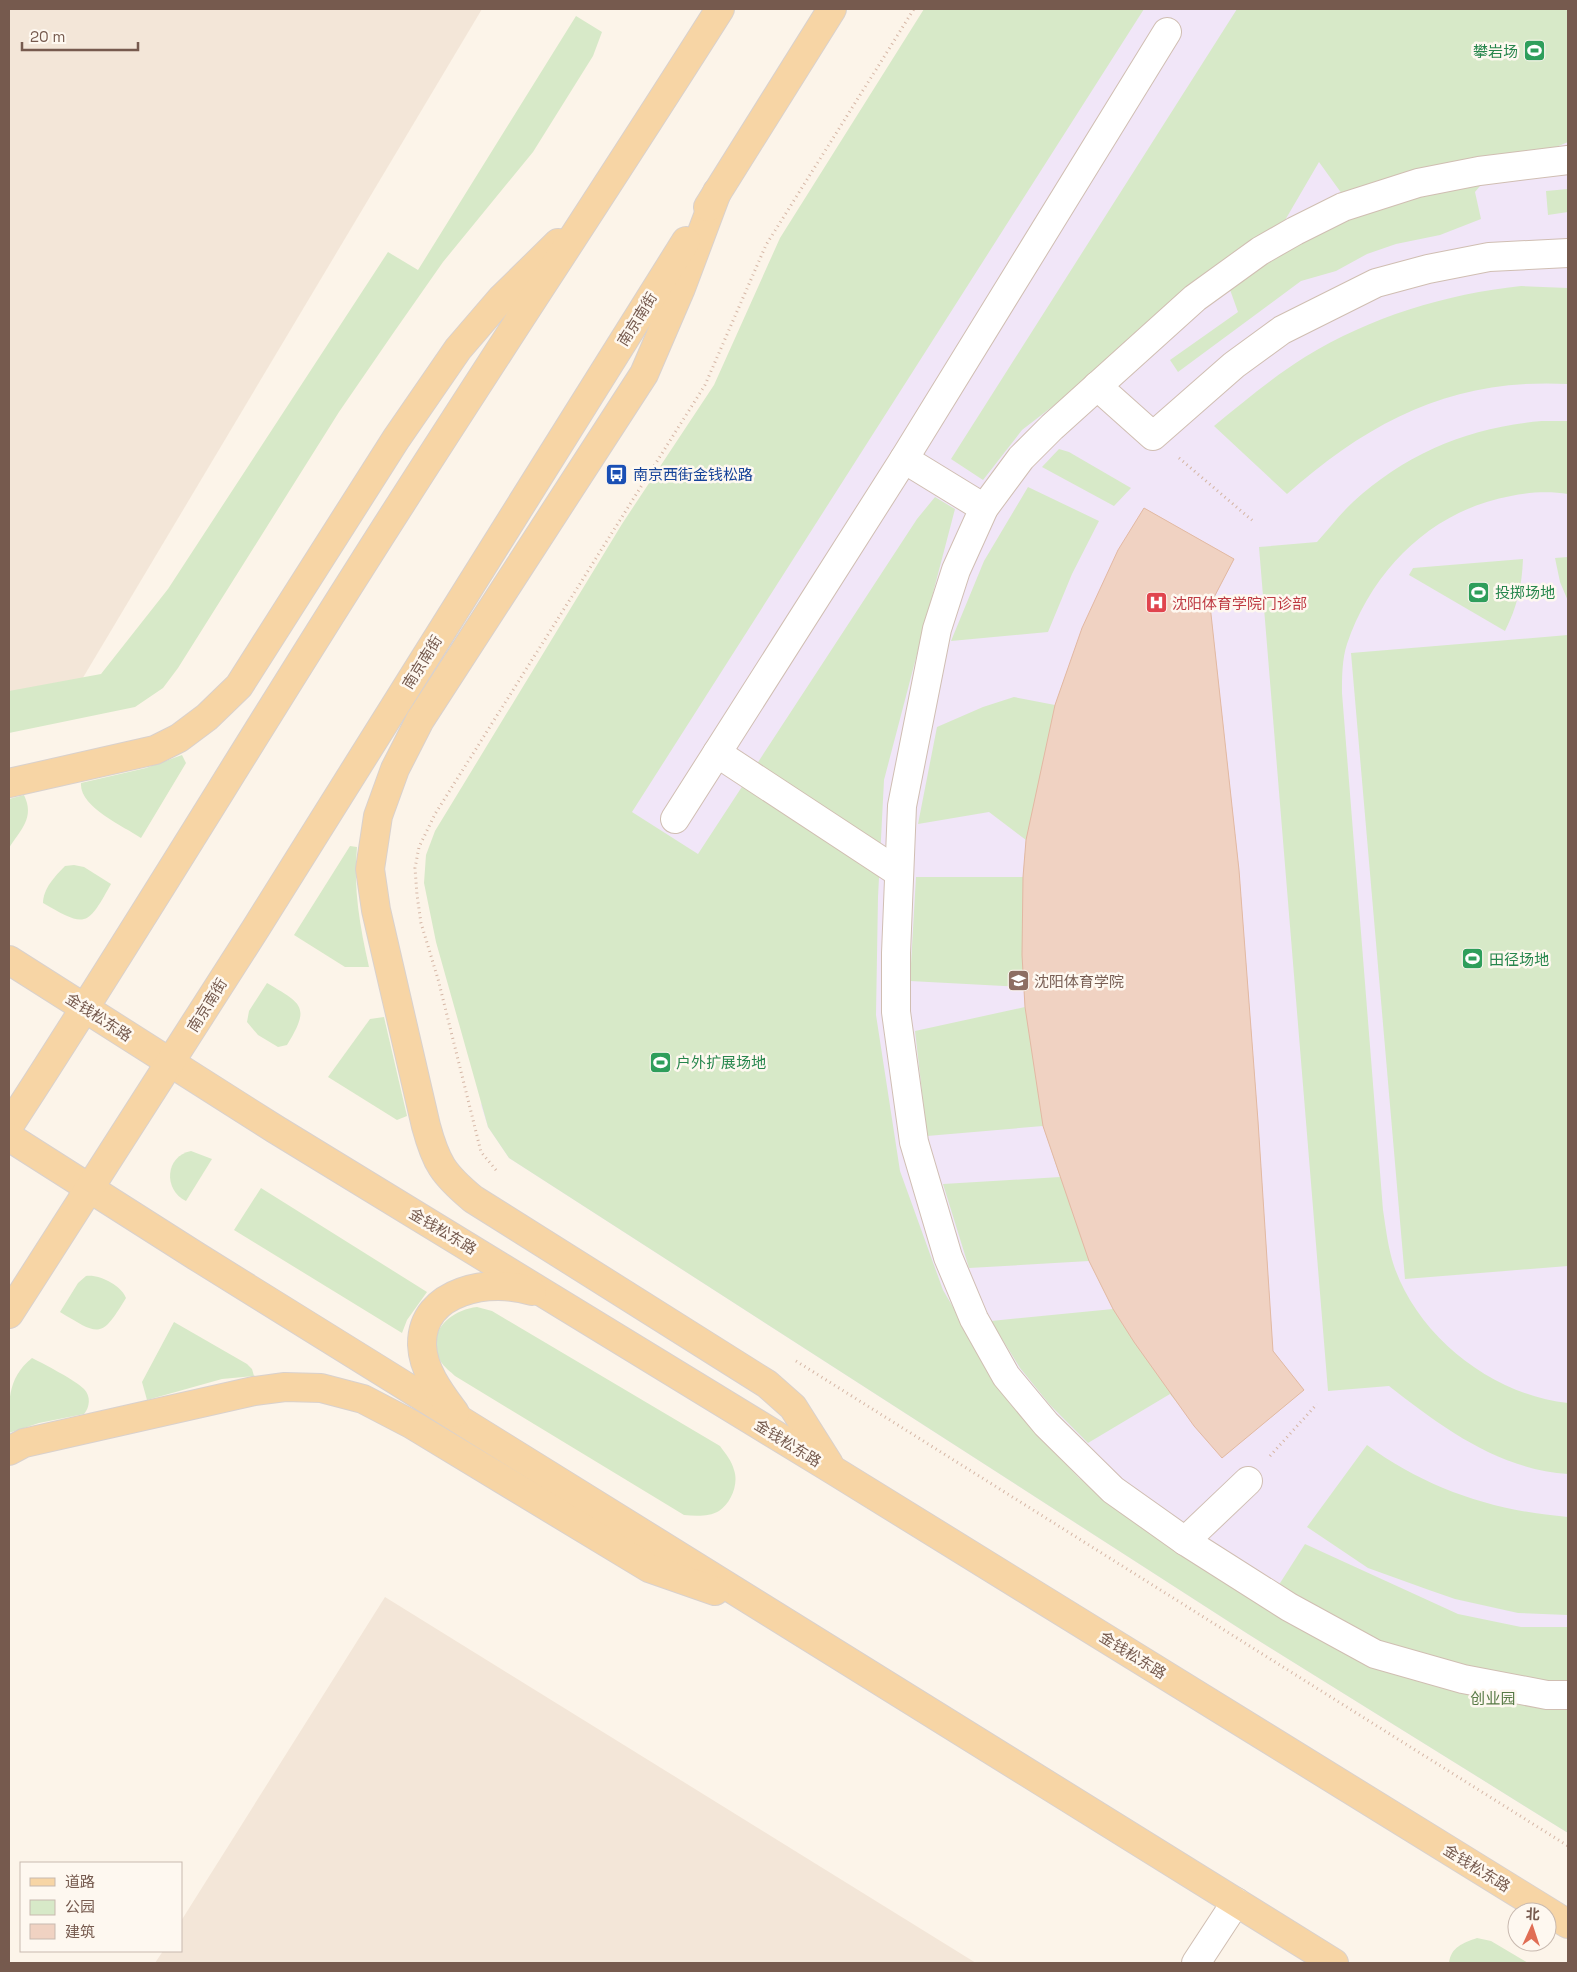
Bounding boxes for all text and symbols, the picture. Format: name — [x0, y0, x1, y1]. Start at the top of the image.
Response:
scale bar — [22, 20, 139, 52]
text: 20 m — [30, 27, 65, 46]
sports icon: 攀岩场 — [1522, 39, 1546, 63]
place label: 攀岩场 — [1473, 42, 1518, 61]
street label: 南京南街 — [613, 289, 661, 349]
bus stop icon: 南京西街金钱松路 — [605, 462, 629, 486]
place label: 南京西街金钱松路 — [633, 465, 753, 484]
sports icon: 投掷场地 — [1467, 580, 1491, 604]
place label: 投掷场地 — [1495, 583, 1555, 602]
hospital icon: 沈阳体育学院门诊部 — [1144, 591, 1168, 615]
place label: 沈阳体育学院门诊部 — [1172, 594, 1307, 613]
street label: 南京南街 — [398, 632, 446, 692]
sports icon: 田径场地 — [1461, 947, 1485, 971]
place label: 田径场地 — [1489, 950, 1549, 969]
school or university icon: 沈阳体育学院 — [1006, 969, 1030, 993]
place label: 沈阳体育学院 — [1034, 972, 1124, 991]
street label: 南京南街 — [183, 975, 231, 1035]
street label: 金钱松东路 — [62, 989, 136, 1045]
sports icon: 户外扩展场地 — [648, 1050, 672, 1074]
place label: 户外扩展场地 — [676, 1053, 766, 1072]
street label: 金钱松东路 — [406, 1204, 480, 1258]
street label: 金钱松东路 — [751, 1415, 825, 1471]
street label: 金钱松东路 — [1096, 1627, 1170, 1683]
park label: 创业园 — [1470, 1689, 1516, 1708]
street label: 金钱松东路 — [1440, 1840, 1514, 1896]
legend — [20, 1862, 182, 1952]
text: 道路 — [65, 1872, 95, 1891]
text: 公园 — [65, 1897, 95, 1916]
north arrow — [1507, 1902, 1557, 1952]
text: 北 — [1525, 1905, 1540, 1923]
text: 建筑 — [65, 1922, 95, 1941]

